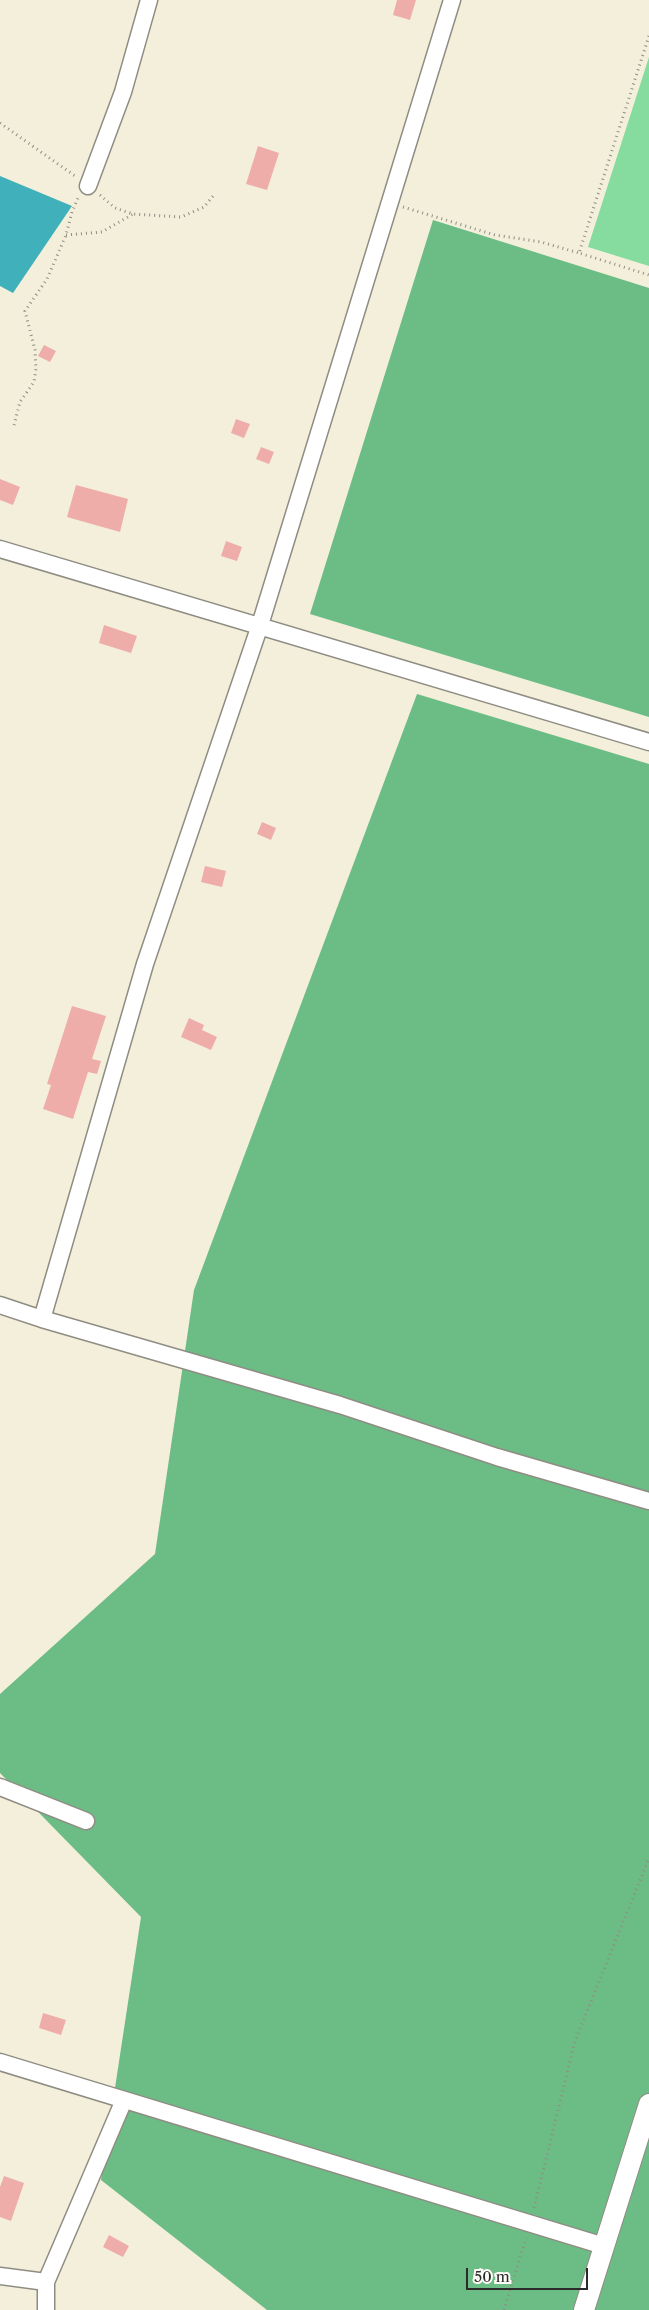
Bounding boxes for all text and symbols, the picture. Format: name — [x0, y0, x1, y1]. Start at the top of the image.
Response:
scale bar — [469, 2258, 592, 2290]
text: 50 m — [474, 2267, 510, 2286]

